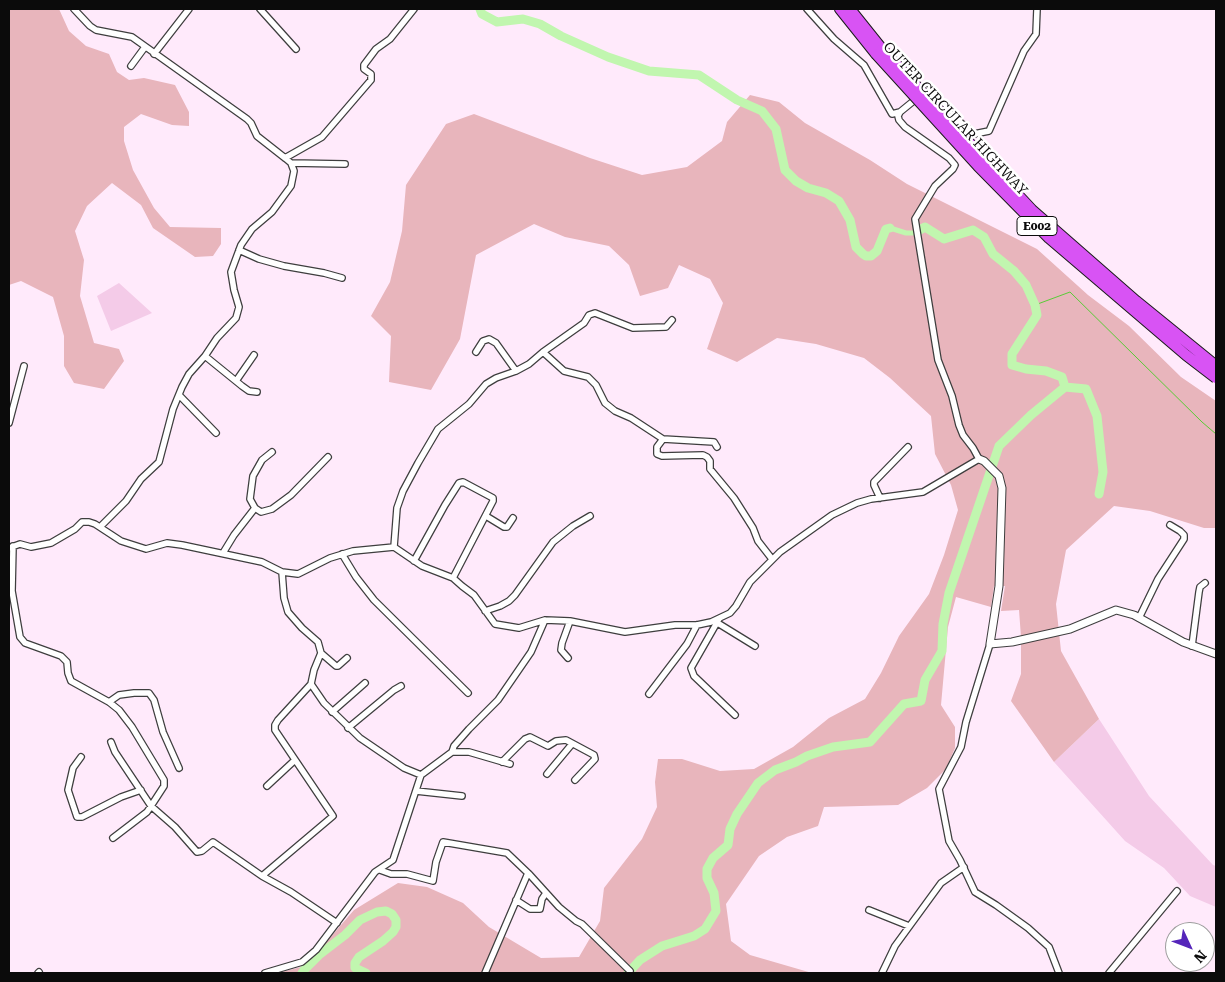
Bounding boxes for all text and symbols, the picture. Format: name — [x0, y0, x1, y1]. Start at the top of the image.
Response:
street label: OUTER CIRCULAR HIGHWAY — [879, 39, 1031, 199]
road number: E002 — [1017, 217, 1057, 236]
north arrow — [1165, 922, 1215, 972]
text: N — [1191, 947, 1210, 966]

